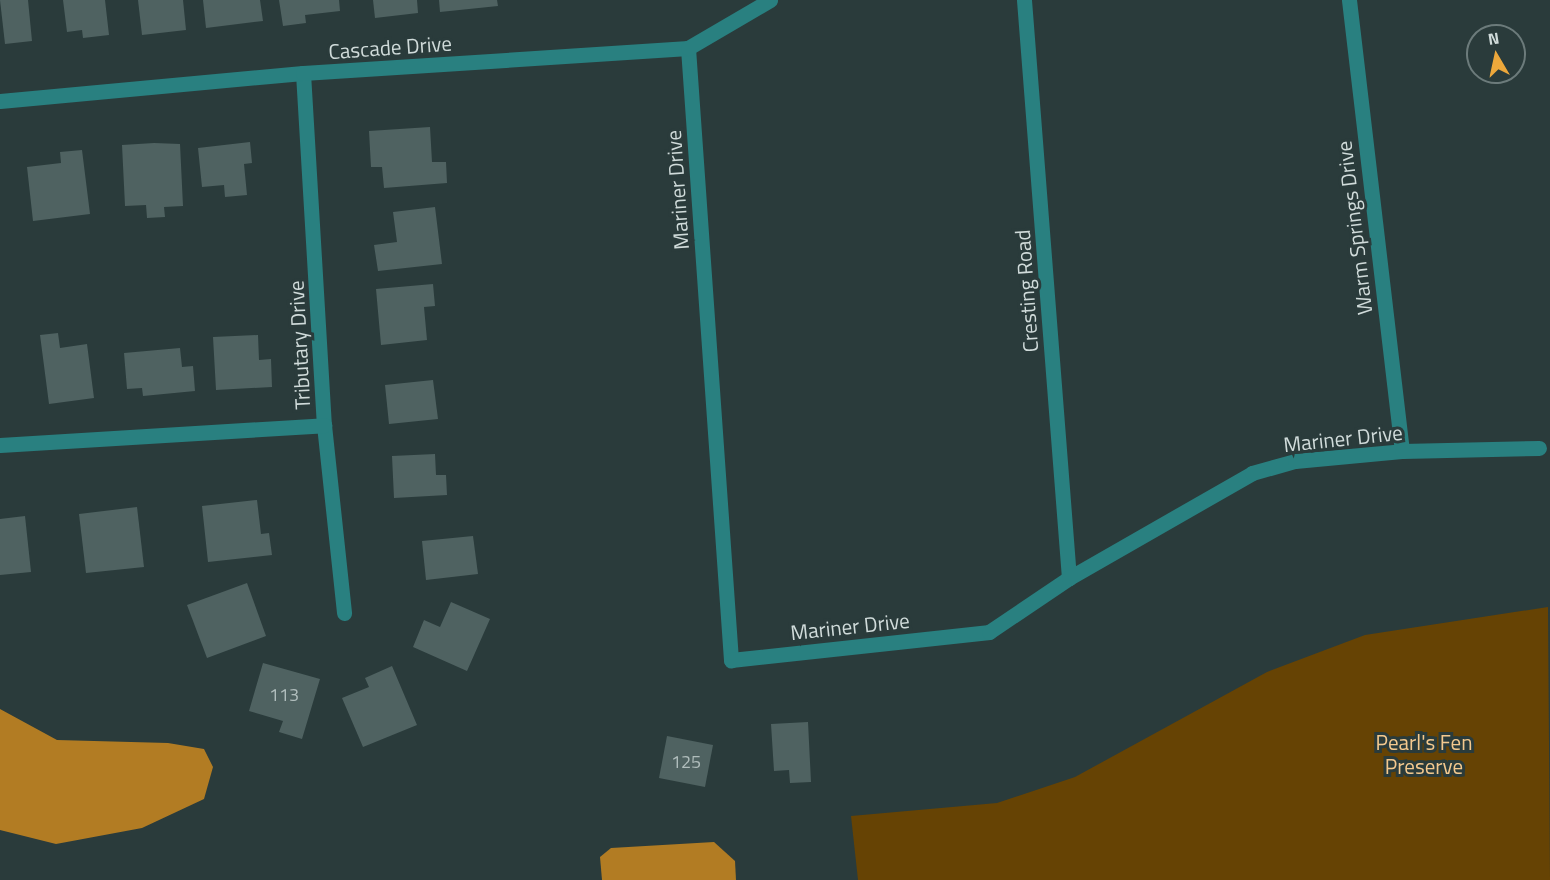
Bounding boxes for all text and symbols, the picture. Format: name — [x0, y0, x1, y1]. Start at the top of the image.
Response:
north arrow — [1466, 24, 1526, 84]
text: N — [1486, 25, 1501, 51]
street label: Cascade Drive — [327, 30, 453, 64]
street label: Mariner Drive — [660, 129, 694, 251]
street label: Warm Springs Drive — [1331, 140, 1377, 316]
street label: Cresting Road — [1009, 229, 1043, 353]
street label: Tributary Drive — [283, 280, 315, 410]
street label: Mariner Drive — [1282, 419, 1404, 457]
street label: Mariner Drive — [789, 607, 911, 645]
house number: 113 — [269, 684, 299, 706]
park label: Pearl's Fen Preserve — [1376, 729, 1472, 779]
house number: 125 — [671, 751, 701, 773]

